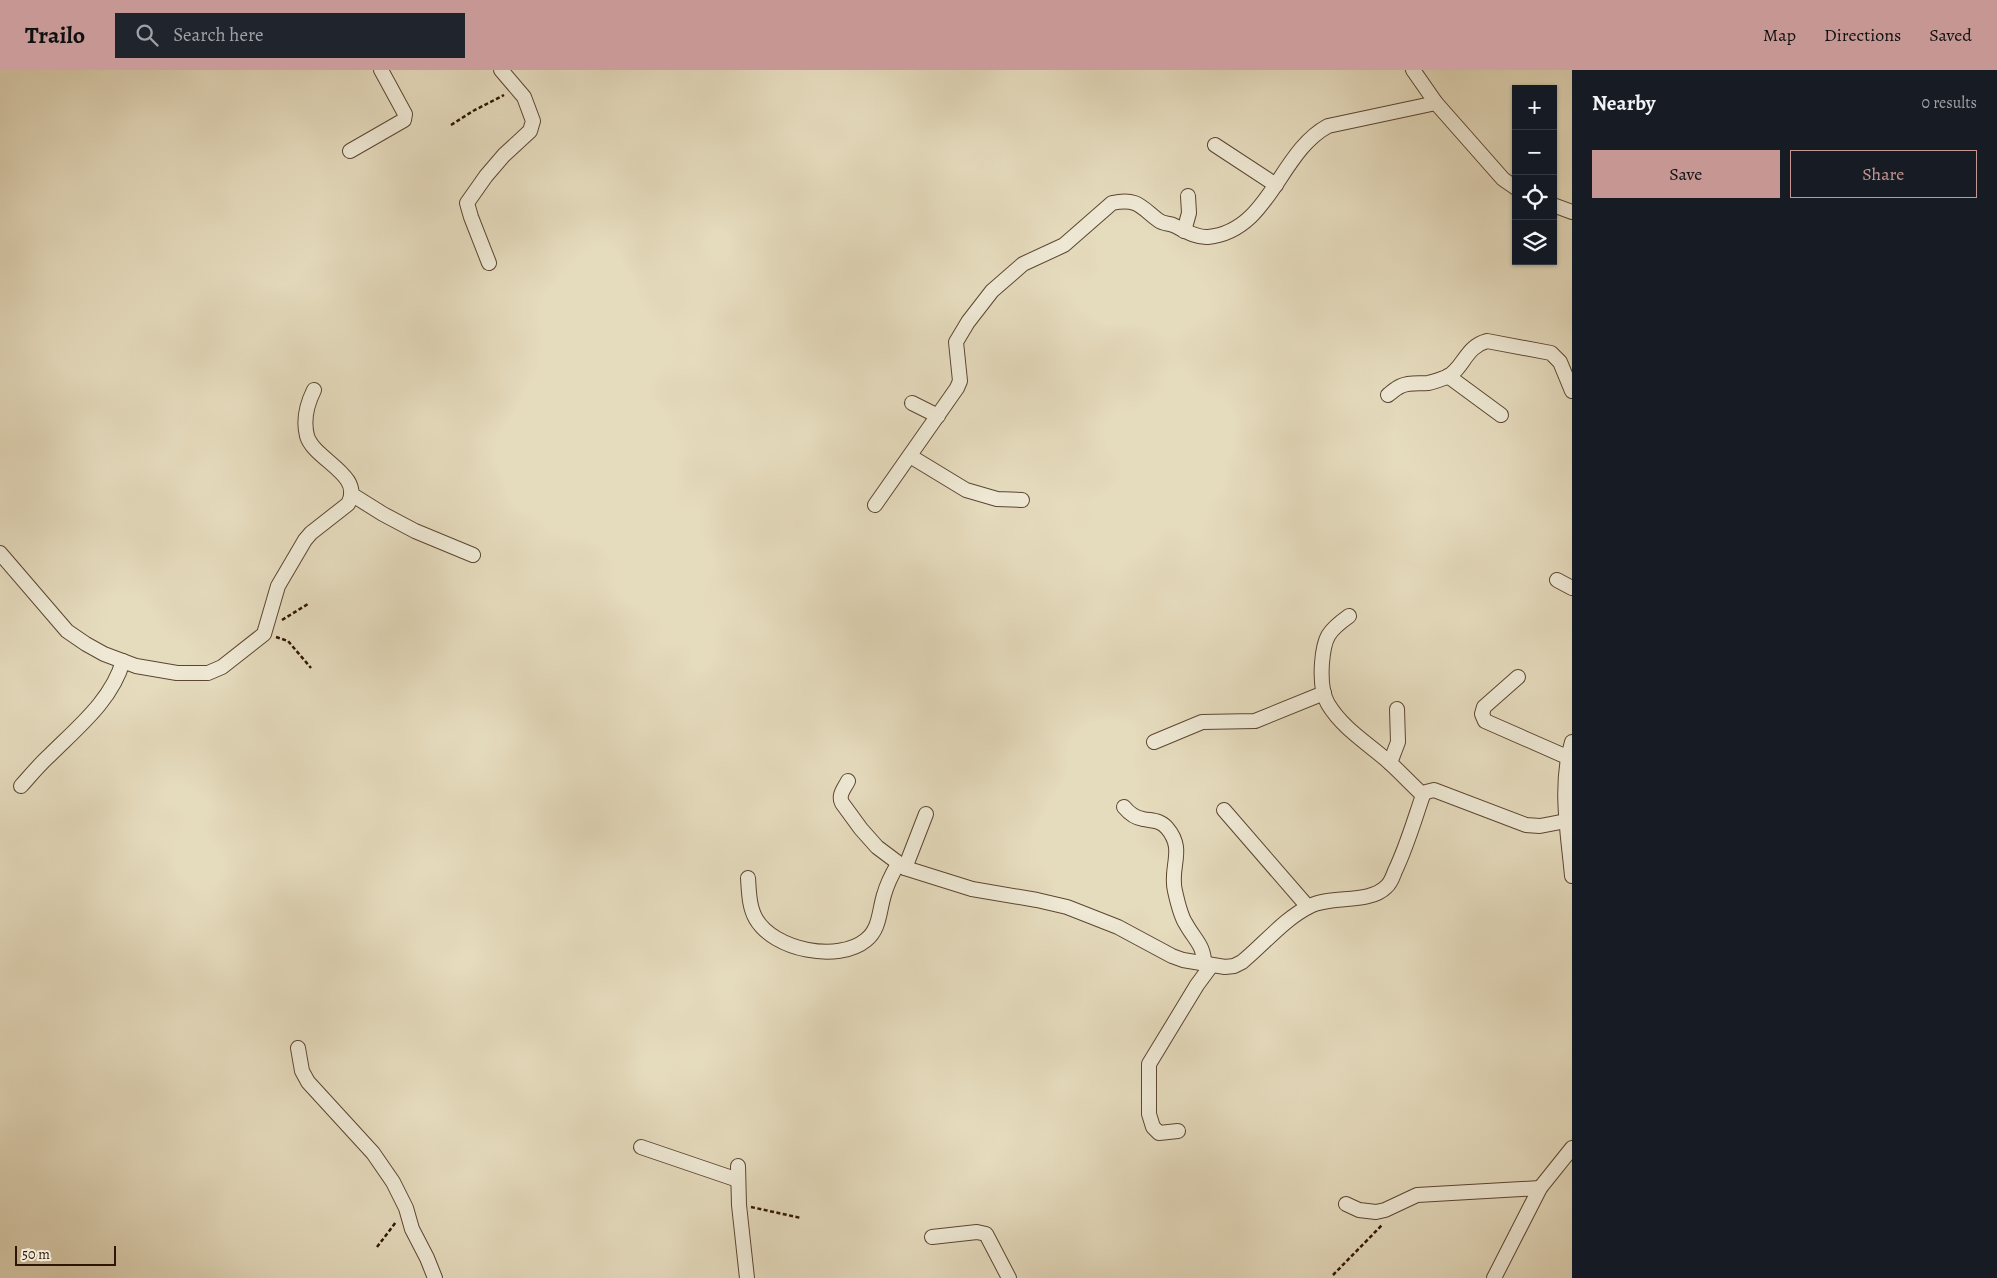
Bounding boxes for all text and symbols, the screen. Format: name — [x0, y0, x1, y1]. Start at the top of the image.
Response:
search box — [115, 13, 465, 58]
text: Trailo — [25, 19, 85, 51]
icon: search — [133, 21, 161, 49]
text: Search here — [173, 22, 264, 48]
text: Map — [1763, 23, 1796, 47]
text: Directions — [1824, 23, 1901, 47]
text: Saved — [1929, 23, 1972, 47]
map controls — [1512, 85, 1557, 265]
button: + — [1512, 85, 1557, 130]
text: Nearby — [1592, 89, 1655, 117]
text: 0 results — [1921, 92, 1977, 114]
button: − — [1512, 130, 1557, 175]
button: Save — [1592, 150, 1780, 198]
button: Share — [1790, 150, 1977, 198]
button: locate — [1512, 175, 1557, 220]
button: layers — [1512, 220, 1557, 265]
scale bar — [15, 1243, 116, 1266]
text: 50 m — [22, 1245, 50, 1264]

